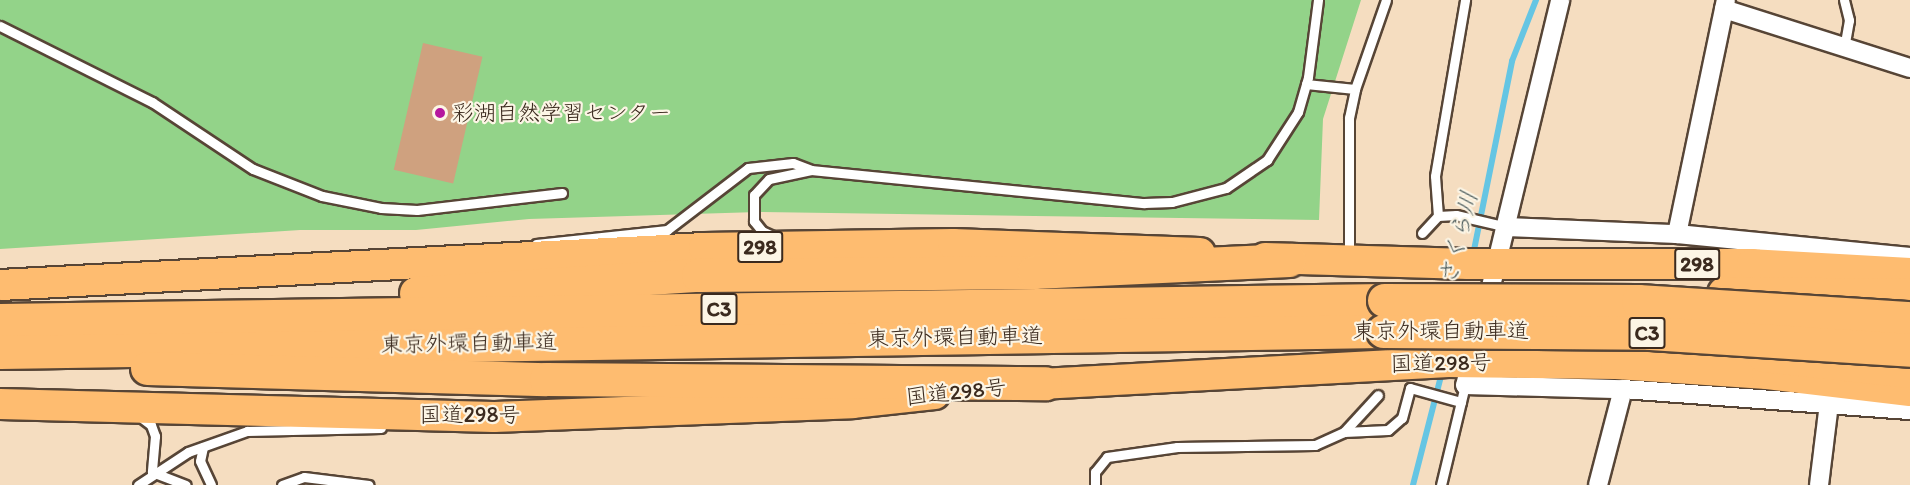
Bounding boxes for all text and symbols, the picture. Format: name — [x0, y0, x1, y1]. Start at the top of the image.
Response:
place label: 彩湖自然学習センター — [452, 100, 672, 126]
marker: 彩湖自然学習センター — [433, 106, 447, 120]
water label: さくら川 — [1432, 188, 1484, 288]
road number: 298 — [736, 229, 784, 265]
road number: 298 — [1673, 246, 1721, 282]
road number: C3 — [700, 291, 738, 327]
road number: C3 — [1628, 315, 1666, 351]
street label: 東京外環自動車道 — [1353, 318, 1529, 344]
street label: 東京外環自動車道 — [867, 322, 1043, 352]
street label: 東京外環自動車道 — [381, 328, 557, 358]
street label: 国道298号 — [1390, 349, 1492, 377]
street label: 国道298号 — [904, 374, 1008, 410]
street label: 国道298号 — [419, 402, 521, 428]

